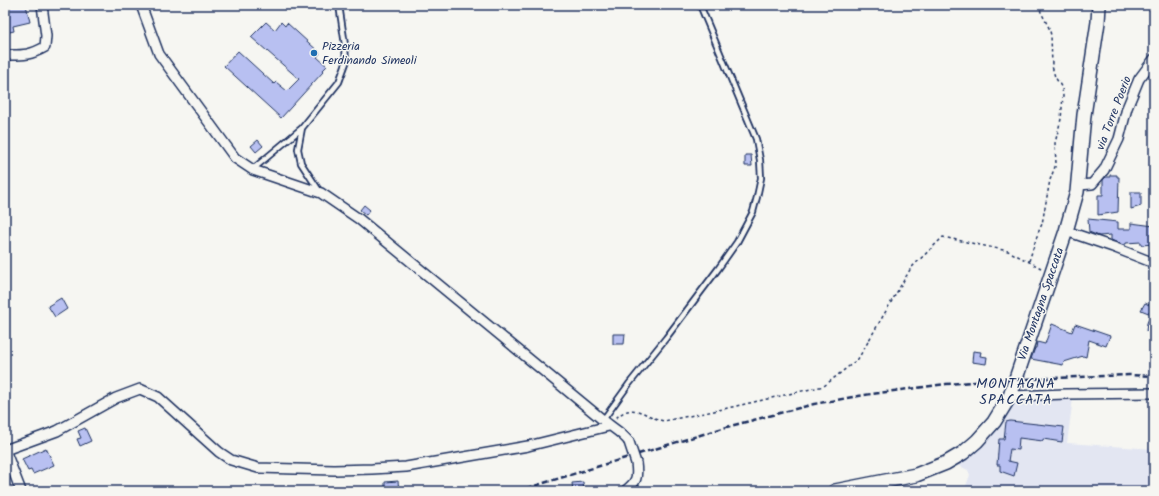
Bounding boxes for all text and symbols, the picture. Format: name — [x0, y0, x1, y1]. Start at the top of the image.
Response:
place label: Pizzeria Ferdinando Simeoli — [322, 37, 418, 70]
marker: Pizzeria Ferdinando Simeoli — [309, 48, 319, 58]
street label: via Torre Poerio — [1091, 73, 1137, 153]
street label: Via Montagna Spaccata — [1013, 245, 1069, 363]
district label: MONTAGNA SPACCATA — [976, 373, 1056, 411]

